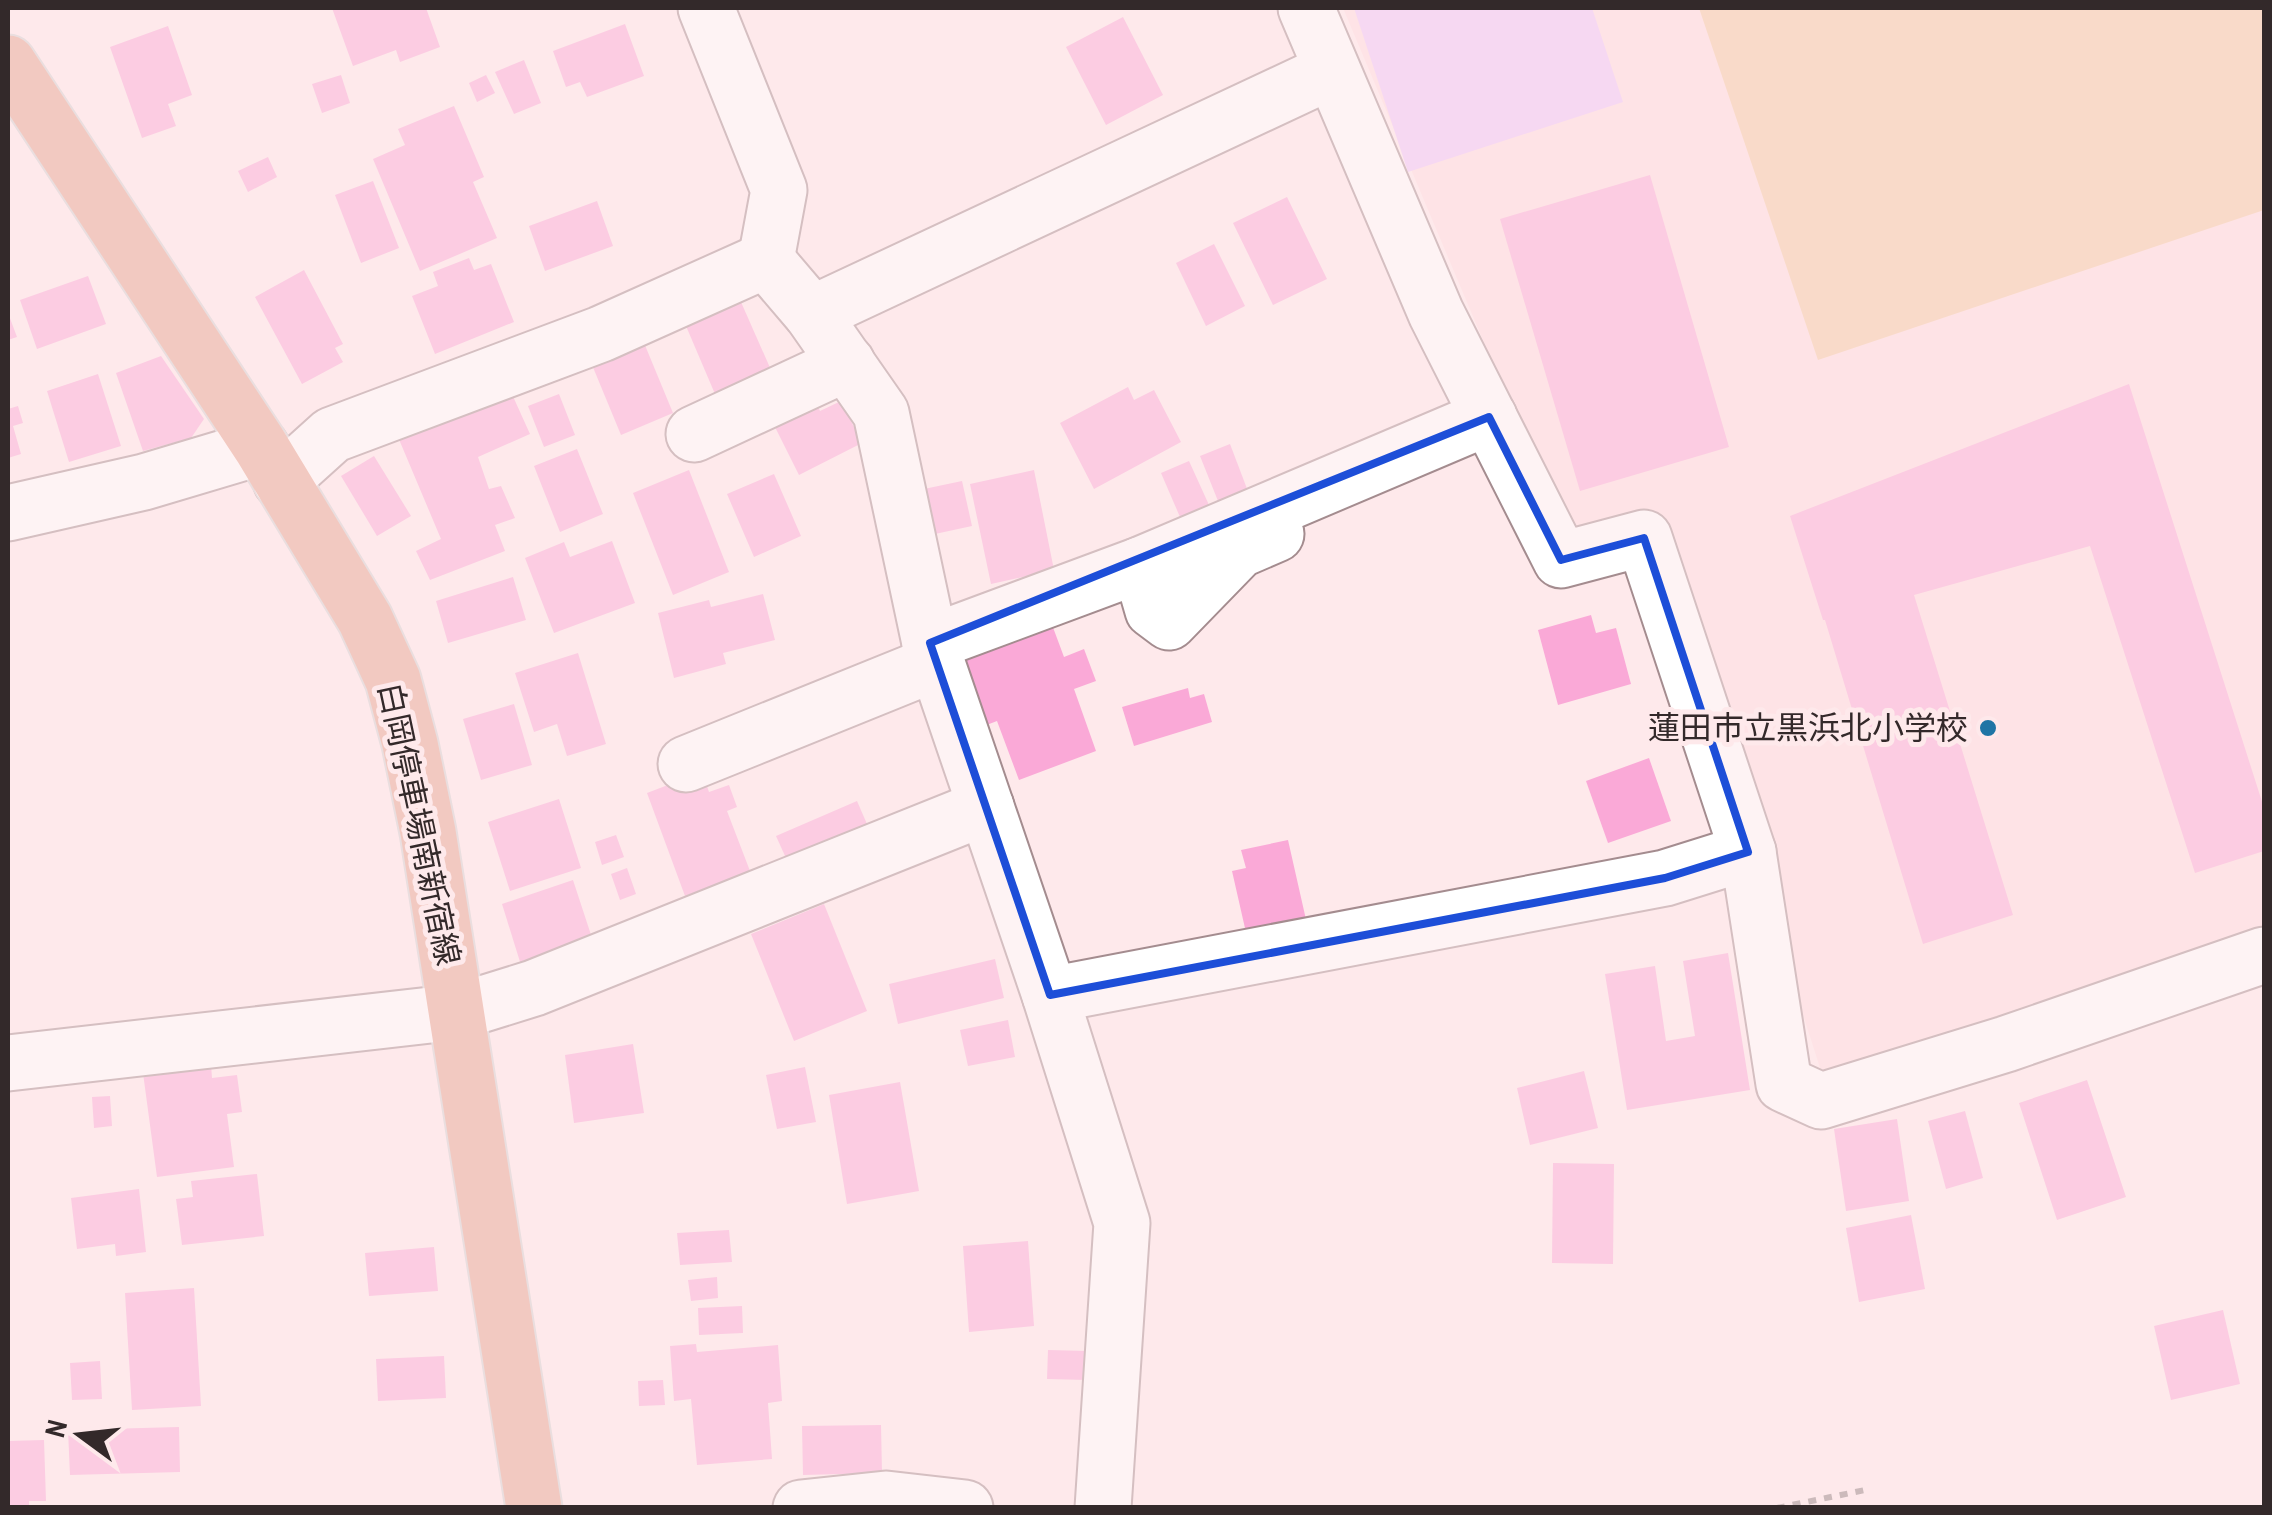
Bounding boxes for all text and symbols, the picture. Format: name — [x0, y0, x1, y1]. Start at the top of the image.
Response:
street label: 白岡停車場南新宿線 — [369, 679, 470, 969]
place label: 蓮田市立黒浜北小学校 — [1648, 706, 1968, 749]
marker: 蓮田市立黒浜北小学校 — [1977, 717, 1999, 739]
north arrow — [30, 1385, 130, 1485]
text: N — [35, 1416, 76, 1441]

